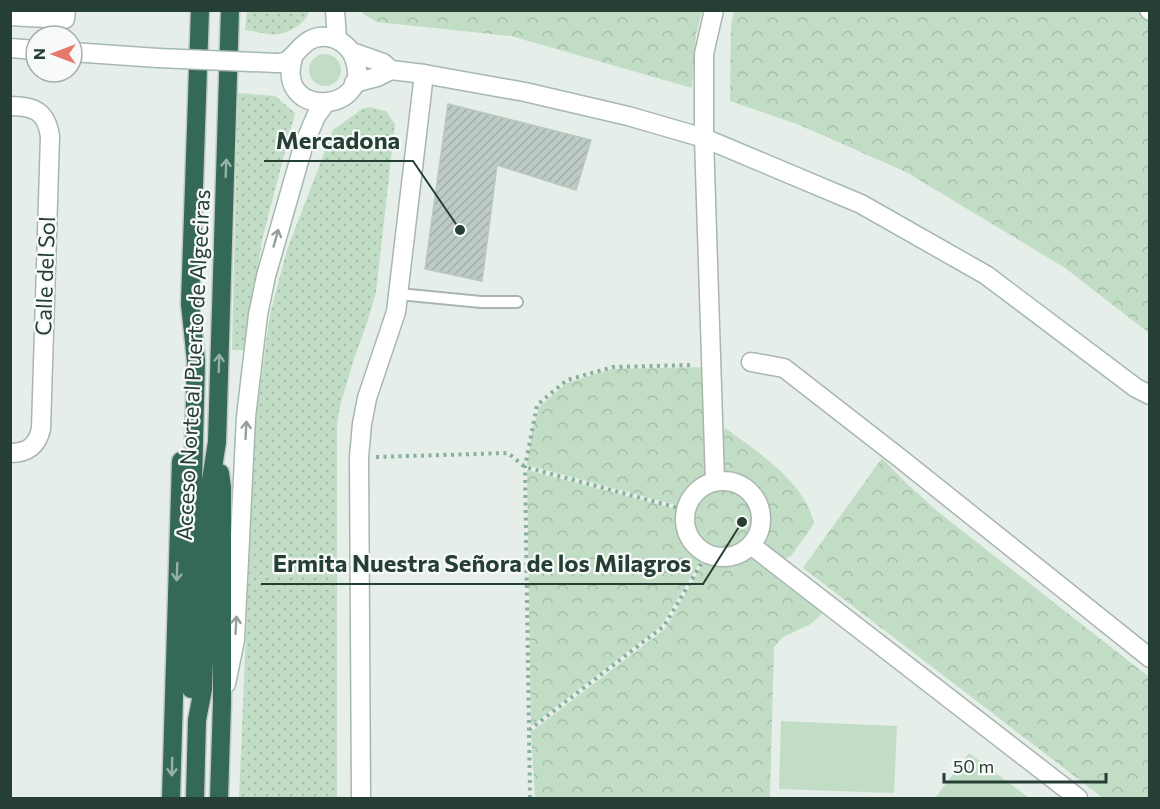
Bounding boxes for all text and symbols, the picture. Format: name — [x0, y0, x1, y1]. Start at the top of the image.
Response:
north arrow — [24, 24, 84, 84]
text: N — [29, 48, 48, 60]
callout: Mercadona — [264, 119, 413, 161]
text: Mercadona — [276, 125, 400, 154]
one-way arrow — [220, 159, 231, 179]
street label: Acceso Norte al Puerto de Algeciras — [170, 189, 215, 541]
street label: Calle del Sol — [29, 216, 60, 336]
one-way arrow — [271, 229, 283, 248]
one-way arrow — [214, 354, 225, 374]
one-way arrow — [240, 421, 251, 441]
callout: Ermita Nuestra Señora de los Milagros — [261, 542, 703, 584]
text: Ermita Nuestra Señora de los Milagros — [273, 548, 691, 577]
one-way arrow — [171, 562, 183, 582]
one-way arrow — [231, 616, 242, 636]
scale bar — [944, 746, 1106, 784]
text: 50 m — [953, 755, 994, 777]
one-way arrow — [166, 757, 177, 777]

